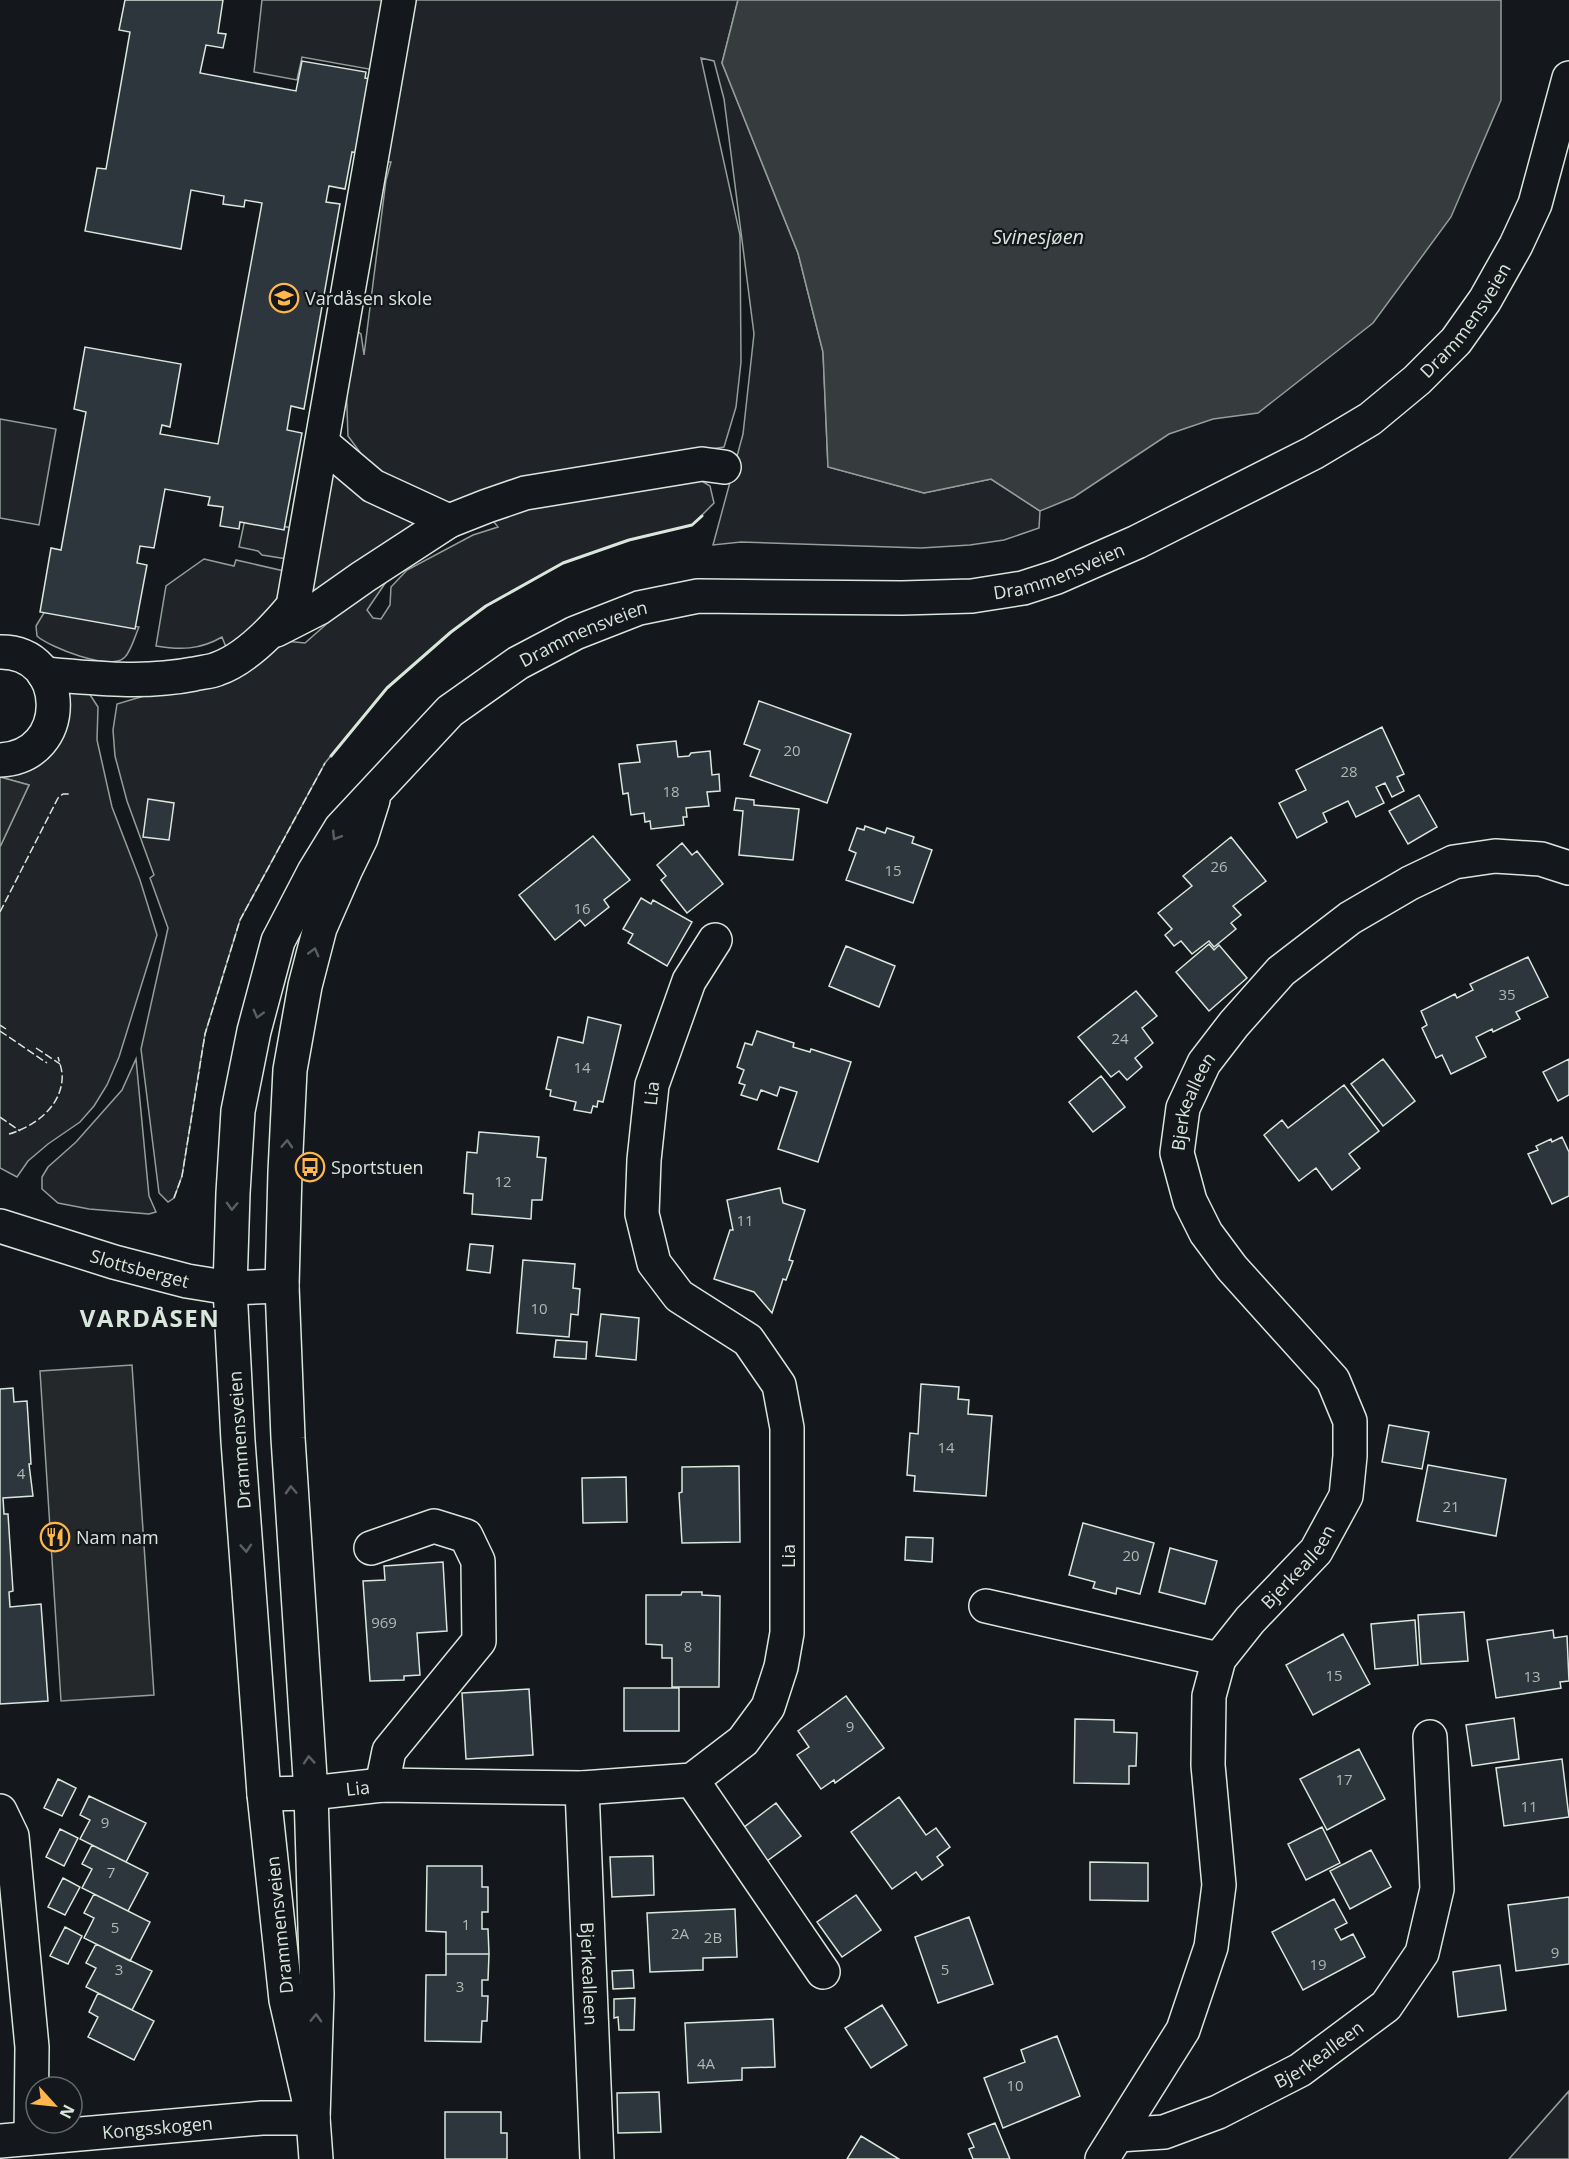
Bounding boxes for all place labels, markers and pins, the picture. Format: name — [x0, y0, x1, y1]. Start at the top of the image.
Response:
school or university icon: Vardåsen skole — [268, 282, 300, 314]
place label: Vardåsen skole — [305, 286, 432, 310]
bus stop icon: Sportstuen — [294, 1151, 326, 1183]
place label: Sportstuen — [331, 1155, 424, 1179]
restaurant icon: Nam nam — [39, 1521, 71, 1553]
place label: Nam nam — [76, 1525, 159, 1549]

